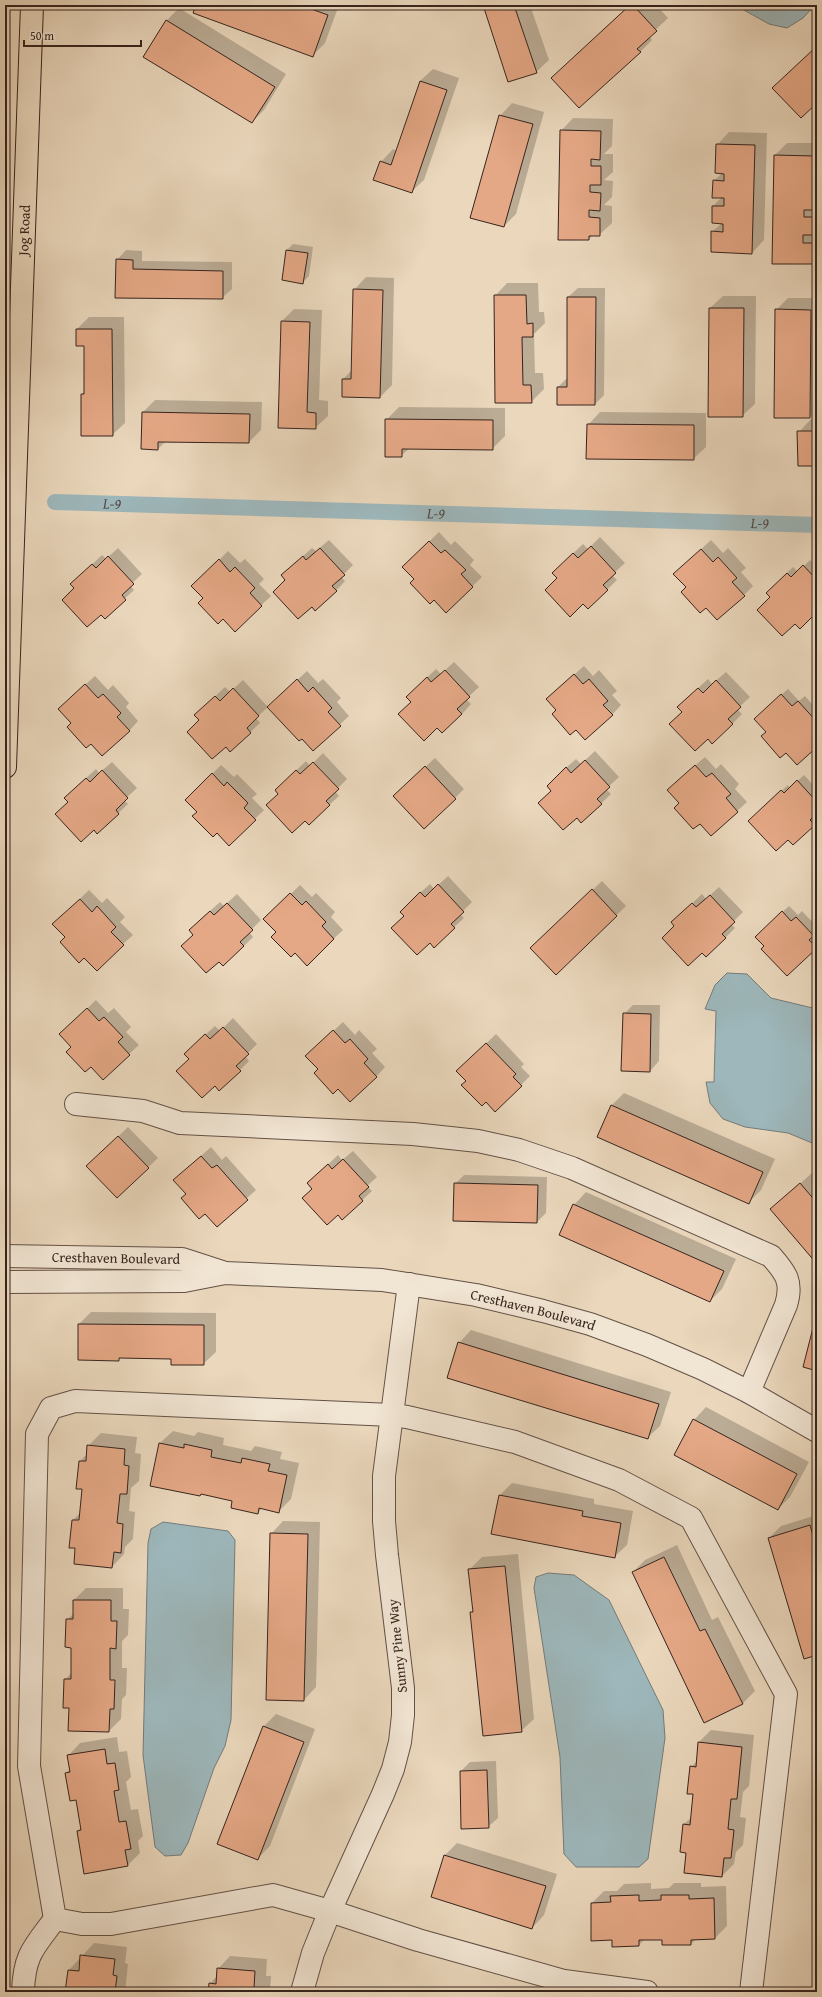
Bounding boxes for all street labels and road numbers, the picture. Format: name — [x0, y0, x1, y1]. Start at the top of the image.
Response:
street label: Jog Road — [13, 204, 35, 258]
street label: Cresthaven Boulevard — [52, 1247, 181, 1269]
street label: Cresthaven Boulevard — [469, 1284, 599, 1335]
street label: Sunny Pine Way — [382, 1598, 412, 1694]

